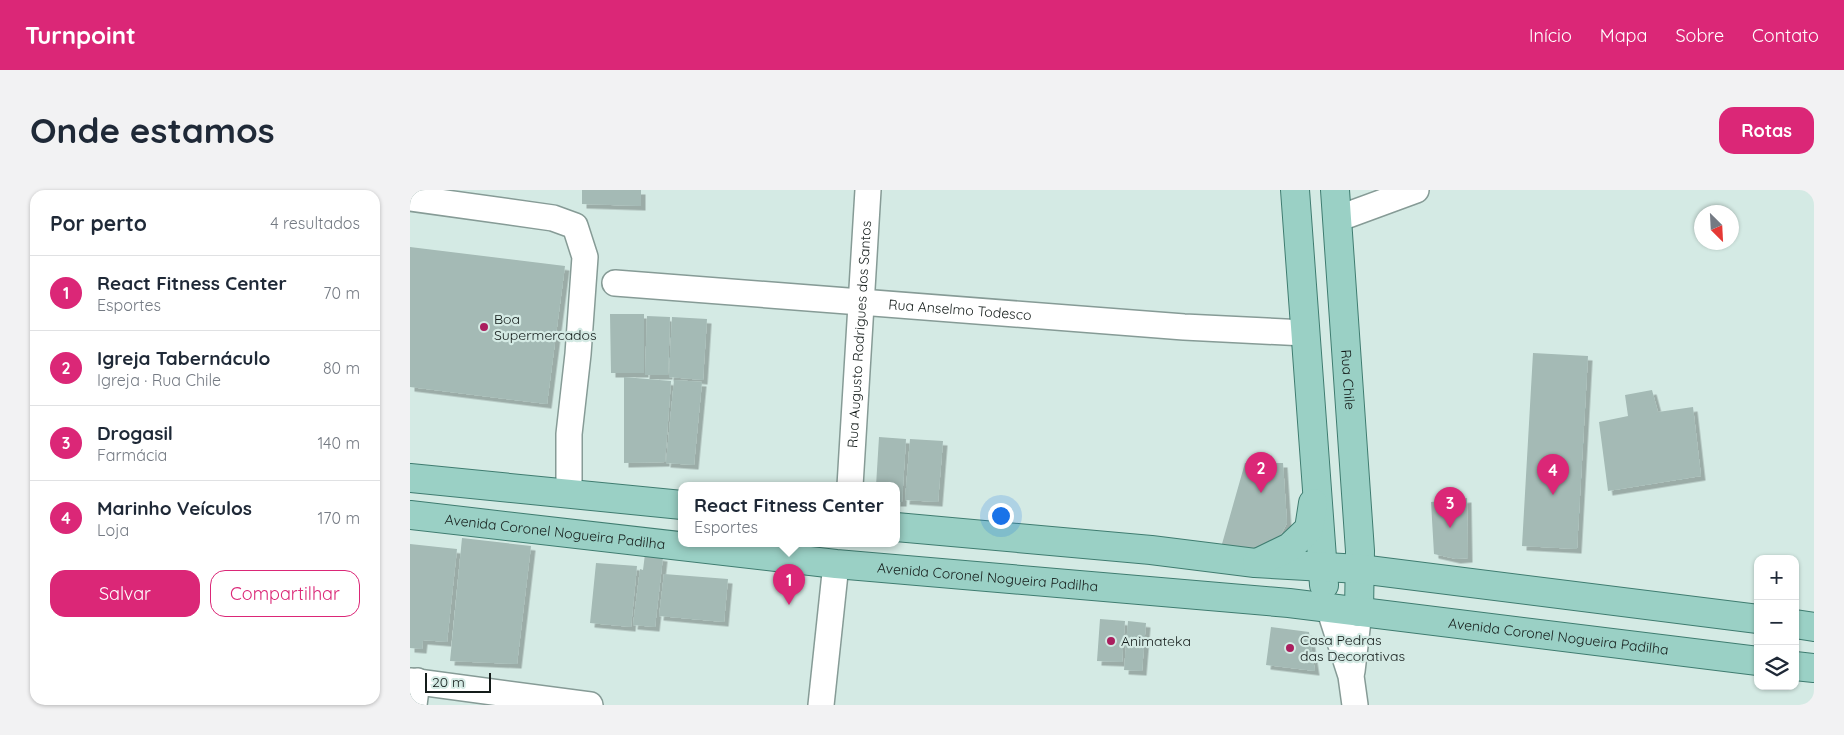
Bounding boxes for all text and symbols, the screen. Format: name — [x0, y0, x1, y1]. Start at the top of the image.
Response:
text: Turnpoint — [25, 20, 136, 50]
text: Início — [1529, 24, 1572, 47]
text: Mapa — [1600, 24, 1647, 47]
text: Sobre — [1675, 24, 1724, 47]
text: Contato — [1752, 24, 1819, 47]
button: Rotas — [1719, 107, 1814, 154]
text: Onde estamos — [30, 108, 275, 152]
north arrow — [1694, 205, 1739, 250]
text: Por perto — [50, 210, 147, 236]
text: 4 resultados — [270, 213, 360, 233]
street label: Rua Augusto Rodrigues dos Santos — [843, 220, 875, 448]
text: React Fitness Center — [97, 271, 287, 295]
text: 1 — [63, 283, 69, 303]
text: 70 m — [323, 283, 360, 303]
text: Esportes — [97, 295, 161, 315]
street label: Rua Anselmo Todesco — [888, 295, 1032, 324]
place label: Boa Supermercados — [494, 310, 597, 344]
marker: Boa Supermercados — [478, 321, 490, 333]
text: Igreja Tabernáculo — [97, 346, 270, 370]
street label: Rua Chile — [1337, 349, 1359, 411]
text: 2 — [61, 358, 71, 378]
text: 80 m — [323, 358, 360, 378]
text: Igreja · Rua Chile — [97, 370, 221, 390]
text: Drogasil — [97, 421, 173, 445]
text: 3 — [62, 433, 70, 453]
text: 140 m — [317, 433, 360, 453]
text: Farmácia — [97, 445, 167, 465]
pin: 2 — [1245, 452, 1277, 493]
pin: 4 — [1537, 454, 1569, 495]
popup — [678, 482, 900, 547]
pin: 3 — [1434, 487, 1466, 528]
text: React Fitness Center — [694, 493, 884, 517]
text: Marinho Veículos — [97, 496, 252, 520]
your location — [988, 503, 1014, 529]
text: 4 — [61, 508, 71, 528]
text: 170 m — [317, 508, 360, 528]
street label: Avenida Coronel Nogueira Padilha — [444, 510, 666, 553]
text: Esportes — [694, 517, 758, 537]
text: Loja — [97, 520, 129, 540]
map controls — [1754, 555, 1799, 690]
button: + — [1754, 555, 1799, 600]
street label: Avenida Coronel Nogueira Padilha — [876, 559, 1099, 596]
pin: 1 — [773, 564, 805, 605]
button: Salvar — [50, 570, 200, 617]
button: Compartilhar — [210, 570, 360, 617]
button: − — [1754, 600, 1799, 645]
street label: Avenida Coronel Nogueira Padilha — [1447, 614, 1670, 659]
place label: Casa Pedras das Decorativas — [1300, 631, 1405, 665]
place label: Animateka — [1121, 632, 1191, 650]
marker: Animateka — [1105, 635, 1117, 647]
marker: Casa Pedras das Decorativas — [1284, 642, 1296, 654]
button: layers — [1754, 645, 1799, 690]
scale bar — [425, 670, 491, 693]
text: 20 m — [432, 673, 465, 691]

